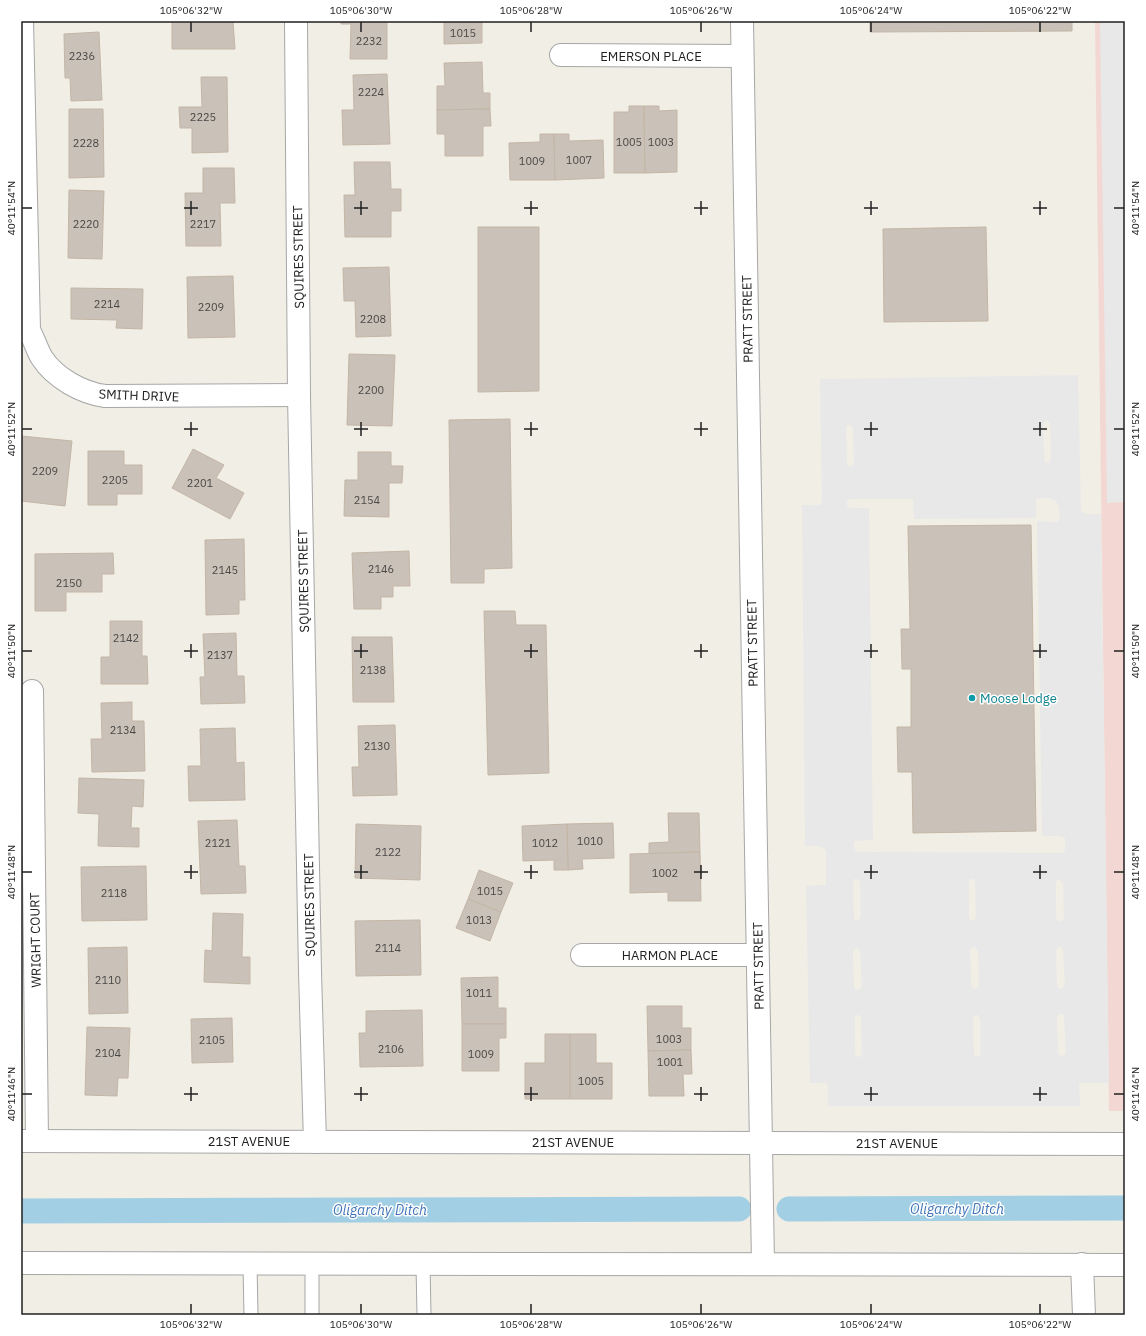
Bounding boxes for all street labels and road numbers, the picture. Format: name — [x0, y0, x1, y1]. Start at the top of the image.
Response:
street label: EMERSON PLACE — [600, 48, 702, 65]
street label: SQUIRES STREET — [289, 205, 308, 309]
street label: PRATT STREET — [738, 274, 757, 363]
street label: SMITH DRIVE — [98, 386, 180, 405]
street label: SQUIRES STREET — [294, 529, 313, 633]
street label: PRATT STREET — [743, 598, 762, 687]
street label: SQUIRES STREET — [300, 853, 319, 957]
street label: WRIGHT COURT — [26, 892, 45, 988]
street label: PRATT STREET — [749, 921, 768, 1010]
street label: HARMON PLACE — [622, 947, 718, 964]
street label: 21ST AVENUE — [208, 1133, 290, 1150]
street label: 21ST AVENUE — [532, 1134, 614, 1151]
street label: 21ST AVENUE — [856, 1135, 938, 1152]

